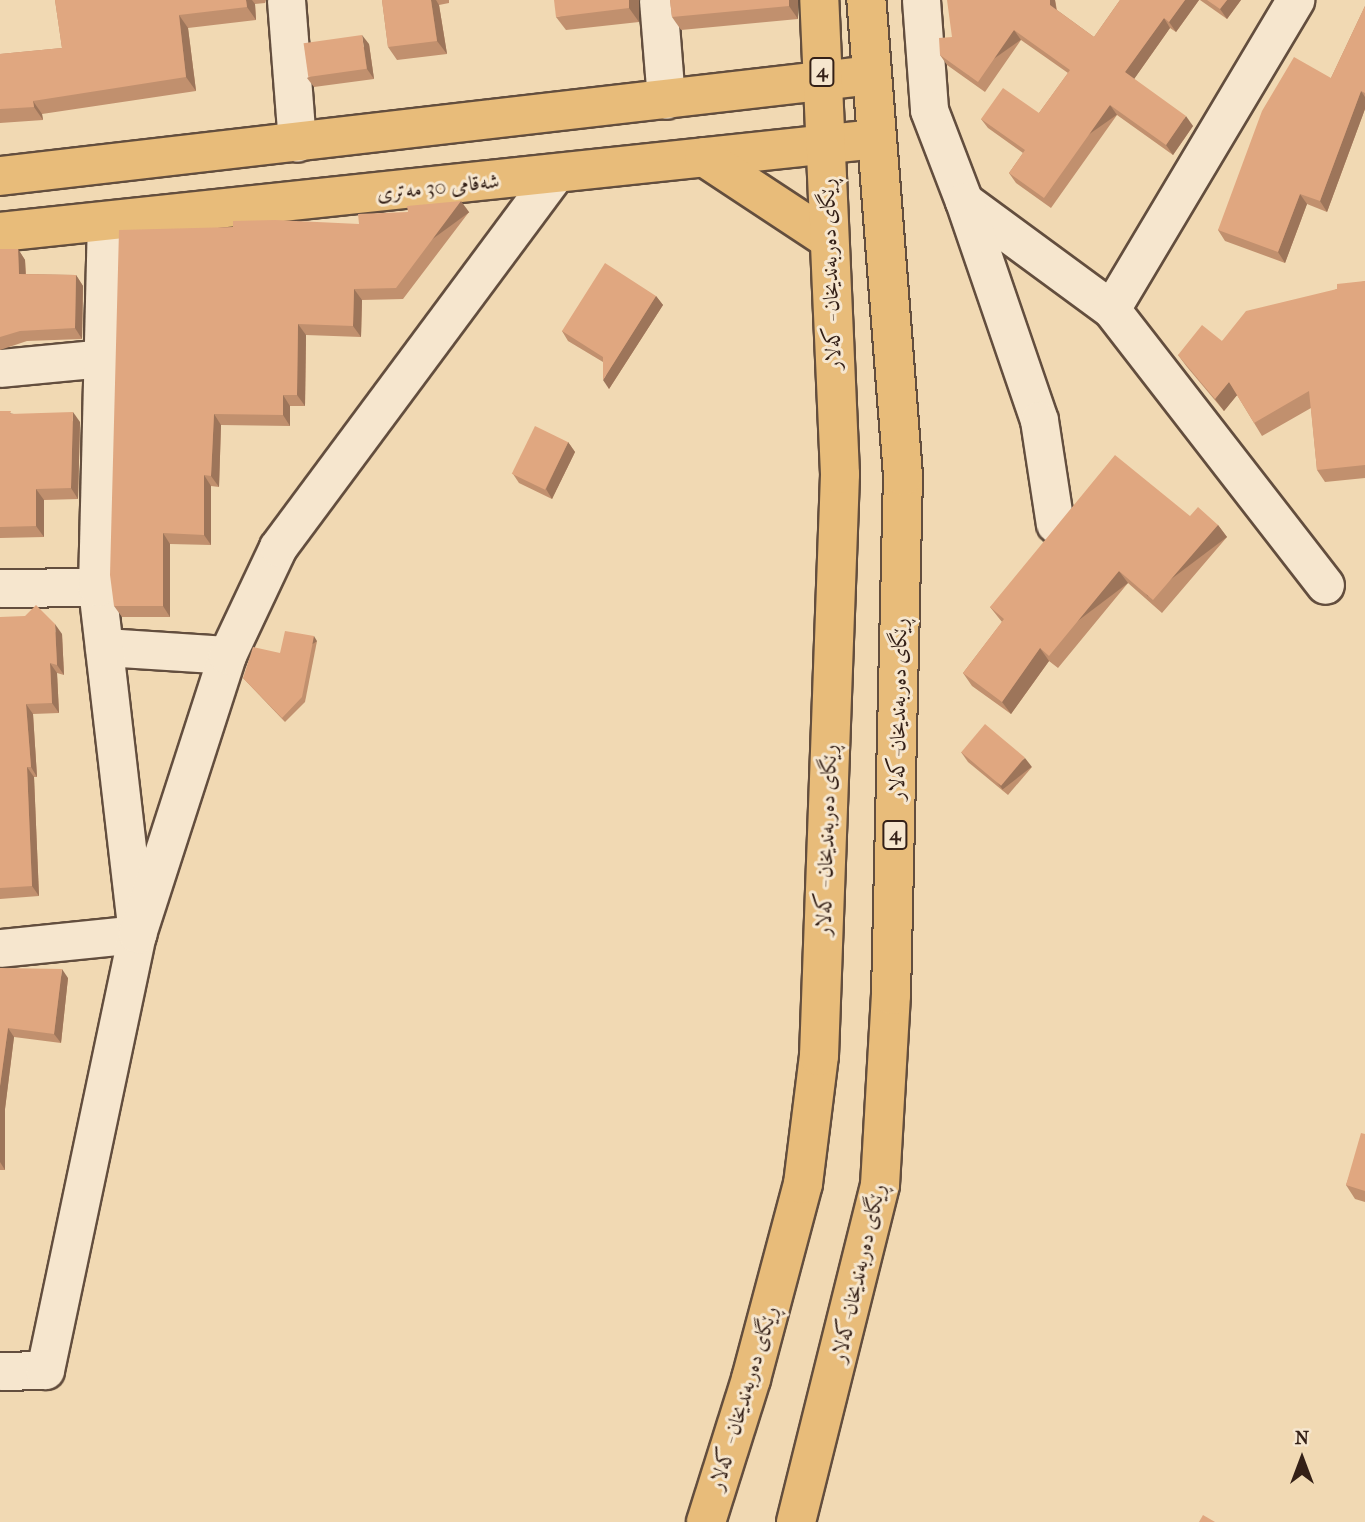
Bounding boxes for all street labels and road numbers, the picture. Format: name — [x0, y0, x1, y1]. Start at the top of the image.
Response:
road number: 4 — [808, 57, 836, 88]
street label: شەقامی 30 مەتری — [375, 168, 501, 206]
street label: ڕێگای دەربەندیخان - کەلار — [814, 178, 846, 370]
street label: ڕێگای دەربەندیخان-کەلار — [884, 618, 912, 800]
street label: ڕێگای دەربەندیخان - کەلار — [810, 744, 842, 936]
road number: 4 — [881, 820, 909, 850]
street label: ڕێگای دەربەندیخان-کەلار — [825, 1181, 891, 1365]
street label: ڕێگای دەربەندیخان - کەلار — [703, 1303, 783, 1493]

